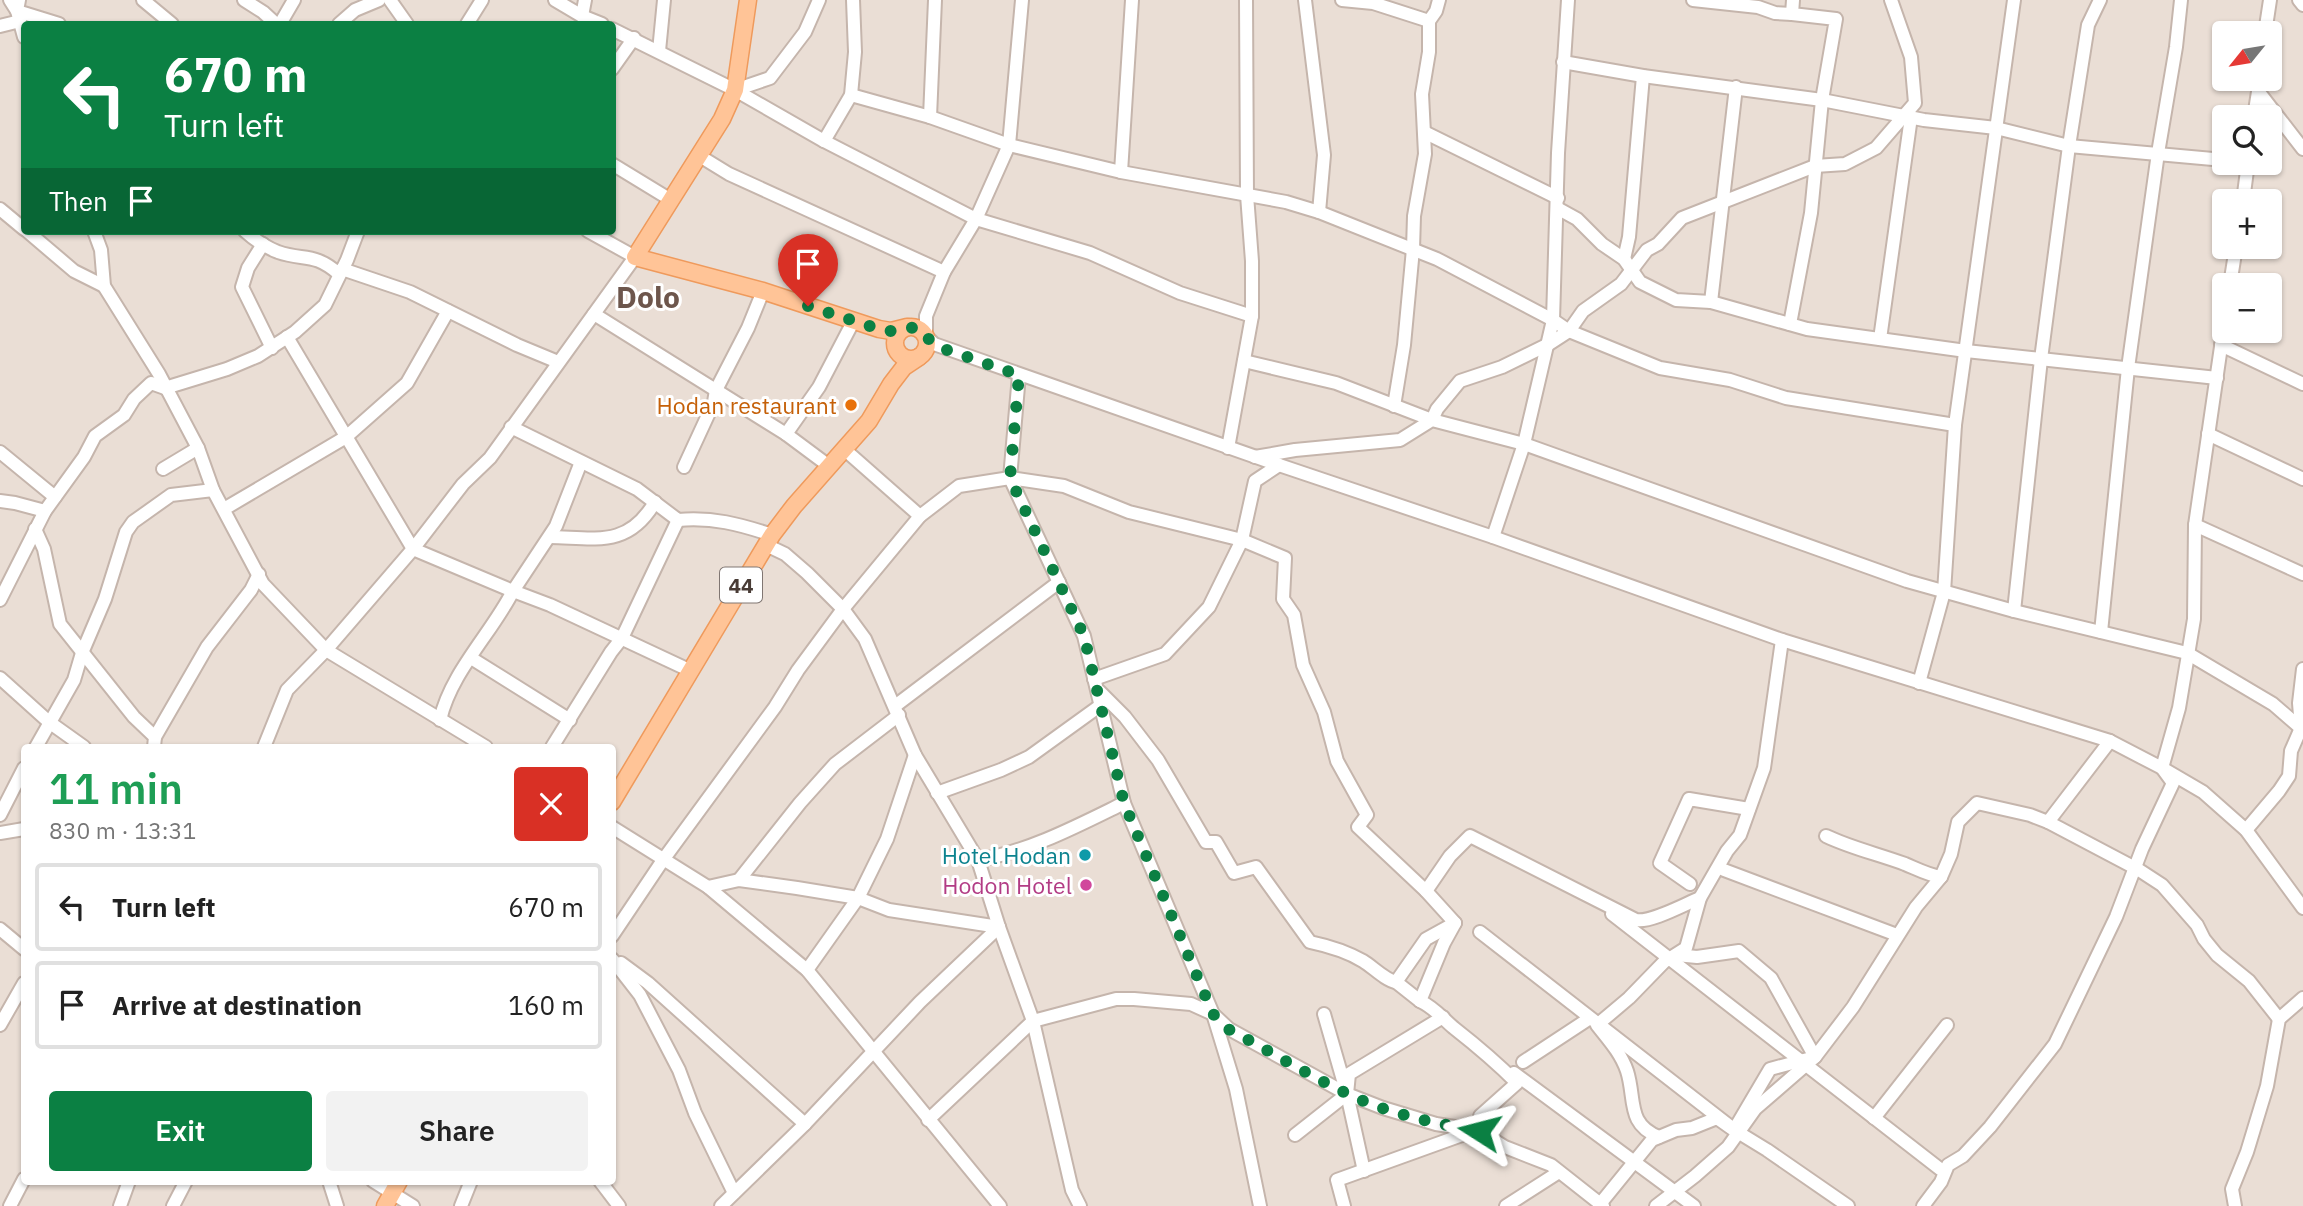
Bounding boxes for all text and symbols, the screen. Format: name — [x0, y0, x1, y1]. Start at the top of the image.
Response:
north arrow — [2212, 21, 2282, 91]
map controls — [2212, 21, 2282, 343]
text: 670 m — [164, 42, 308, 105]
icon: left — [49, 49, 140, 140]
text: Turn left — [164, 104, 284, 146]
button: search — [2212, 105, 2282, 175]
icon: arrive — [122, 182, 160, 220]
text: Then — [49, 184, 108, 218]
button: + — [2212, 189, 2282, 259]
pin — [778, 234, 838, 306]
icon: arrive — [789, 245, 827, 283]
button: − — [2212, 273, 2282, 343]
district label: Dolo — [616, 277, 680, 316]
place label: Hodan restaurant — [657, 390, 837, 420]
marker: Hodan restaurant — [843, 397, 859, 413]
road number: 44 — [720, 568, 762, 602]
text: 11 min — [49, 761, 183, 816]
button: close — [514, 767, 588, 841]
text: 830 m · 13:31 — [49, 815, 196, 845]
place label: Hotel Hodan — [942, 840, 1071, 870]
marker: Hotel Hodan — [1077, 847, 1093, 863]
place label: Hodon Hotel — [942, 870, 1072, 900]
marker: Hodon Hotel — [1078, 877, 1094, 893]
icon: left — [53, 888, 91, 926]
text: Turn left — [112, 890, 215, 924]
text: 670 m — [508, 890, 584, 924]
icon: arrive — [53, 986, 91, 1024]
text: Arrive at destination — [112, 988, 362, 1022]
text: 160 m — [508, 988, 584, 1022]
button: Exit — [49, 1091, 312, 1171]
button: Share — [326, 1091, 588, 1171]
position arrow — [1442, 1094, 1516, 1168]

